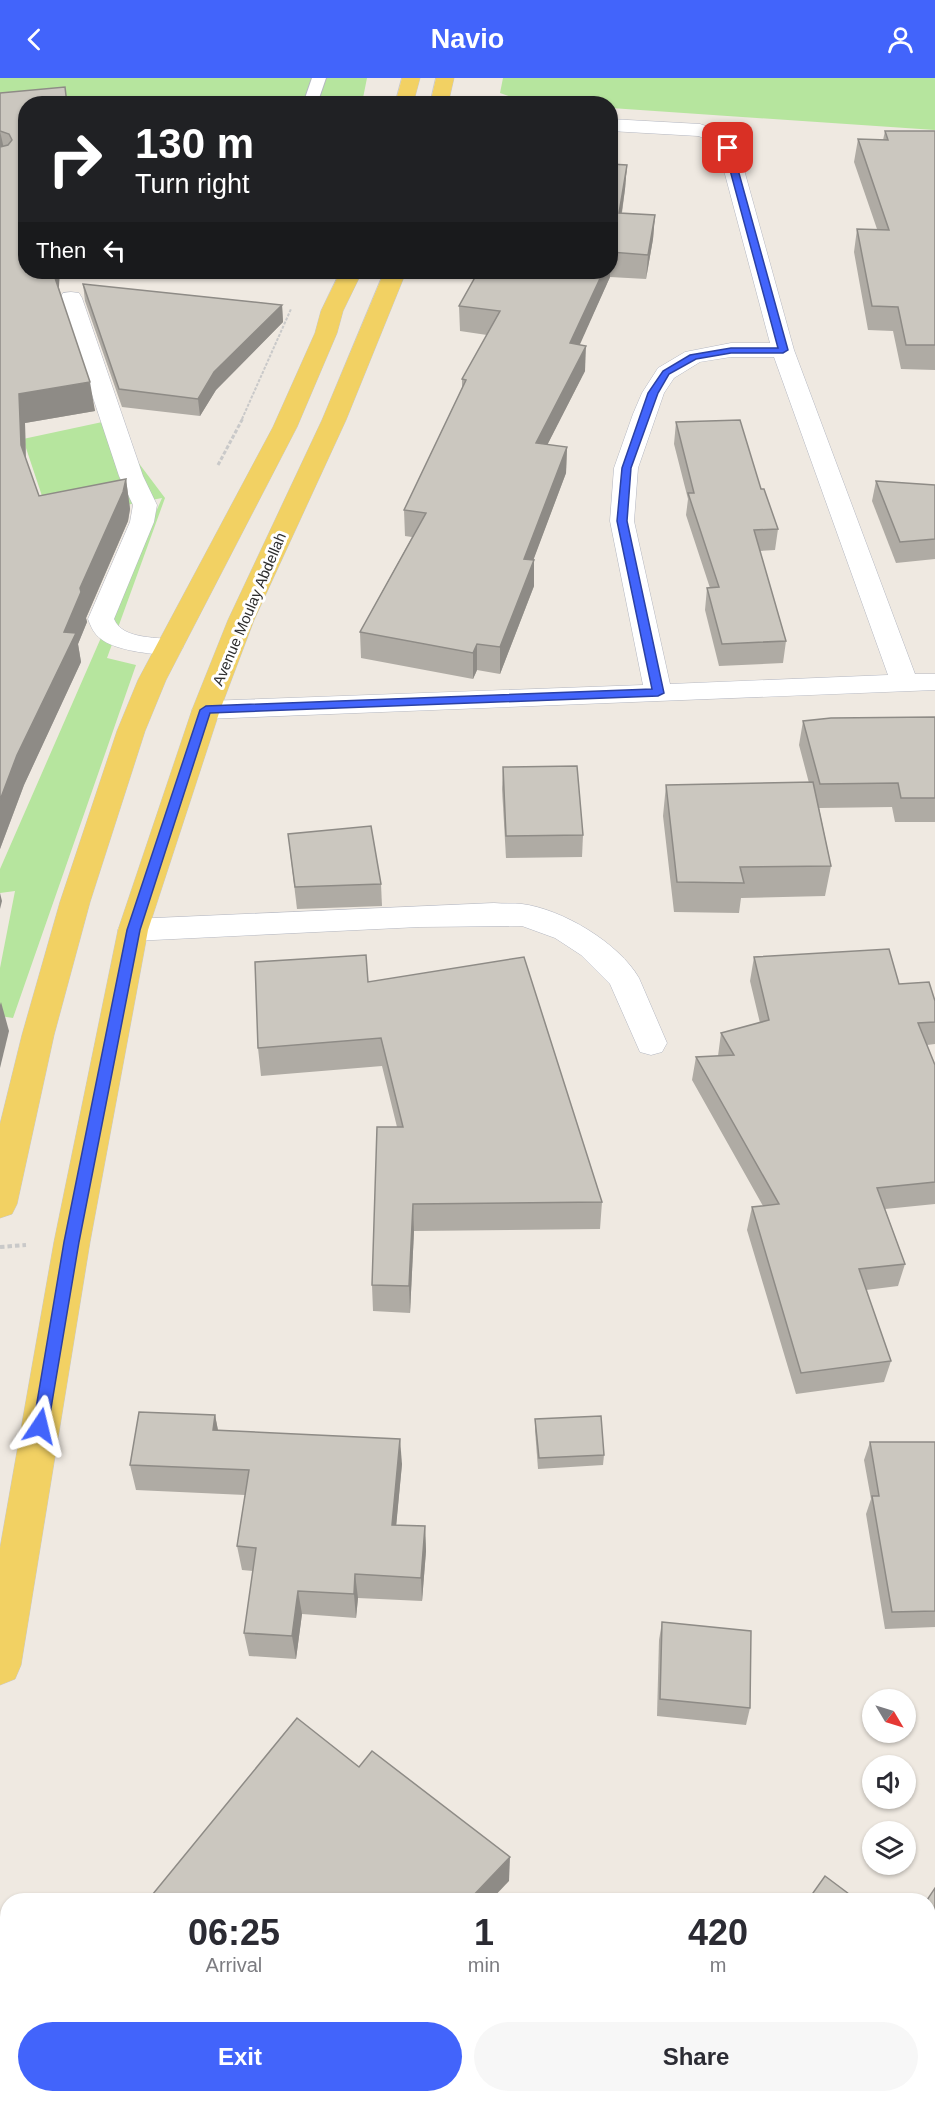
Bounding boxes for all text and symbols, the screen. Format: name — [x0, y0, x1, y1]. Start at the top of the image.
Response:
icon: back — [18, 23, 51, 56]
icon: person — [884, 23, 917, 56]
text: Navio — [431, 24, 504, 54]
icon: right — [36, 120, 114, 198]
text: 130 m — [135, 120, 254, 167]
pin — [702, 122, 753, 173]
icon: arrive — [711, 131, 744, 164]
text: Turn right — [135, 169, 250, 199]
icon: left — [98, 234, 131, 267]
text: Then — [36, 238, 86, 263]
street label: Avenue Moulay Abdellah — [209, 530, 289, 688]
position arrow — [8, 1394, 72, 1458]
north arrow — [862, 1689, 916, 1743]
map controls — [862, 1689, 916, 1875]
button: sound — [862, 1755, 916, 1809]
button: layers — [862, 1821, 916, 1875]
text: 06:25 — [188, 1912, 280, 1953]
text: 1 — [474, 1912, 494, 1953]
text: 420 — [688, 1912, 748, 1953]
text: Arrival — [206, 1954, 262, 1976]
text: min — [468, 1954, 500, 1976]
text: m — [710, 1954, 726, 1976]
button: Exit — [18, 2022, 462, 2091]
button: Share — [474, 2022, 918, 2091]

